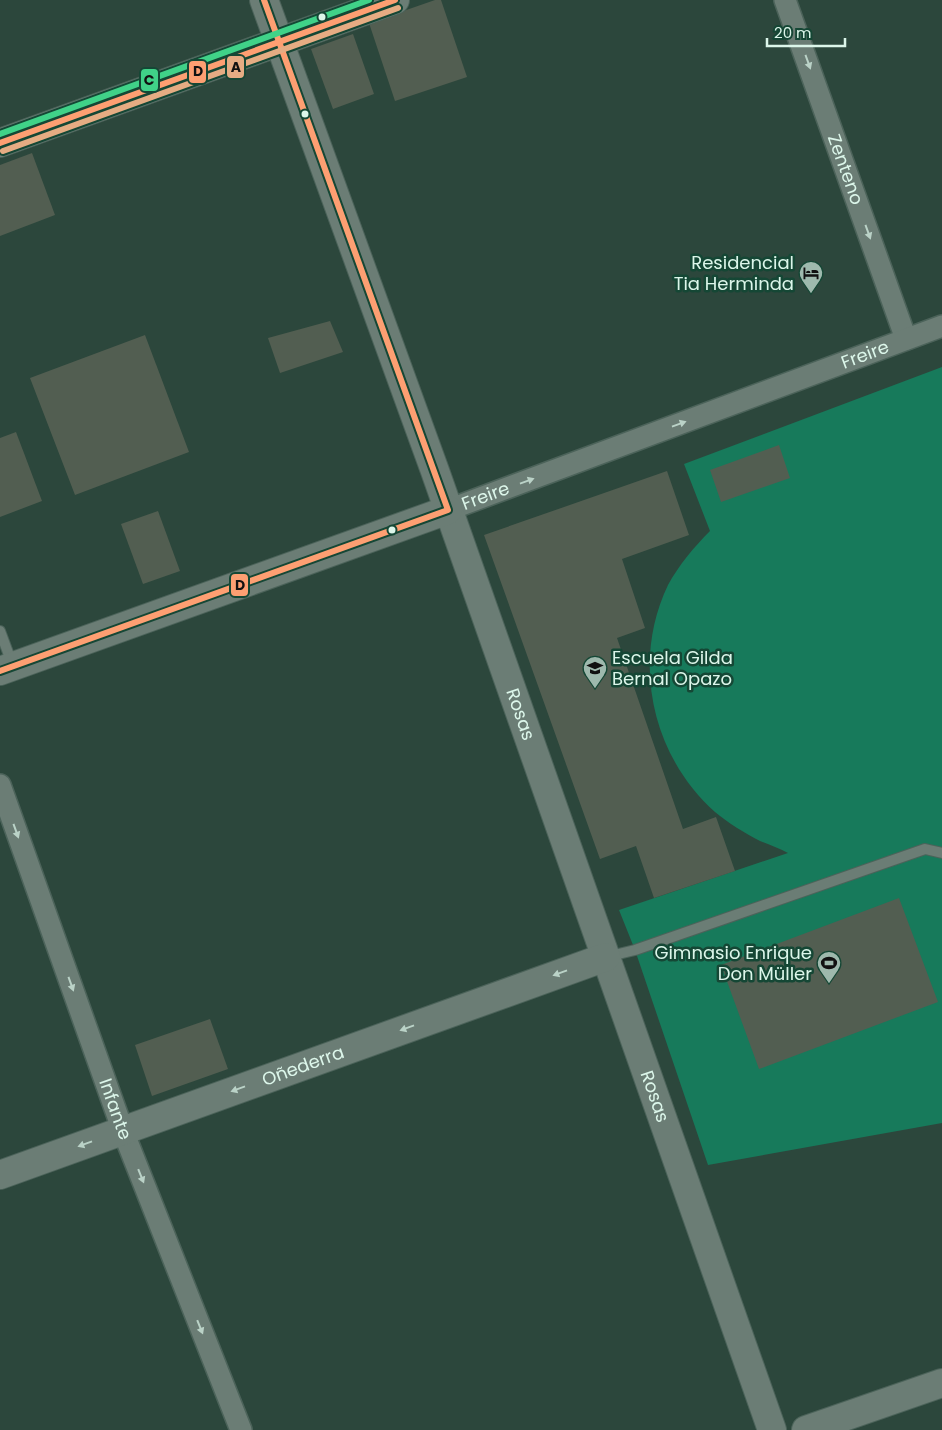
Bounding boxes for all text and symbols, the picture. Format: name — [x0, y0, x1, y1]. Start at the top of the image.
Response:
unlabelled marker — [317, 12, 327, 22]
scale bar — [767, 15, 844, 47]
text: 20 m — [774, 22, 812, 43]
line badge: A — [226, 55, 245, 79]
one-way arrow — [805, 55, 812, 70]
text: A — [231, 57, 242, 77]
line badge: D — [188, 60, 207, 84]
text: D — [193, 61, 203, 81]
line badge: C — [140, 68, 159, 92]
text: C — [144, 70, 155, 90]
unlabelled marker — [300, 109, 310, 119]
street label: Zenteno — [822, 131, 870, 208]
one-way arrow — [864, 225, 872, 240]
place label: Residencial Tia Herminda — [674, 250, 794, 296]
hotel icon: Residencial Tia Herminda — [798, 260, 824, 294]
street label: Freire — [837, 334, 892, 375]
one-way arrow — [672, 420, 687, 428]
street label: Freire — [458, 475, 513, 516]
one-way arrow — [520, 476, 534, 484]
unlabelled marker — [387, 525, 397, 535]
line badge: D — [230, 573, 249, 597]
text: D — [235, 575, 245, 595]
place label: Escuela Gilda Bernal Opazo — [612, 645, 733, 691]
school or university icon: Escuela Gilda Bernal Opazo — [582, 655, 608, 689]
street label: Rosas — [500, 685, 542, 744]
one-way arrow — [12, 824, 20, 839]
place label: Gimnasio Enrique Don Müller — [654, 940, 812, 986]
sports icon: Gimnasio Enrique Don Müller — [816, 950, 842, 984]
one-way arrow — [552, 969, 567, 977]
one-way arrow — [67, 977, 75, 992]
one-way arrow — [399, 1024, 414, 1032]
street label: Oñederra — [258, 1039, 347, 1092]
street label: Rosas — [635, 1067, 676, 1126]
street label: Infante — [93, 1075, 138, 1143]
one-way arrow — [230, 1085, 245, 1093]
one-way arrow — [77, 1140, 92, 1148]
one-way arrow — [137, 1169, 145, 1184]
one-way arrow — [197, 1320, 205, 1334]

